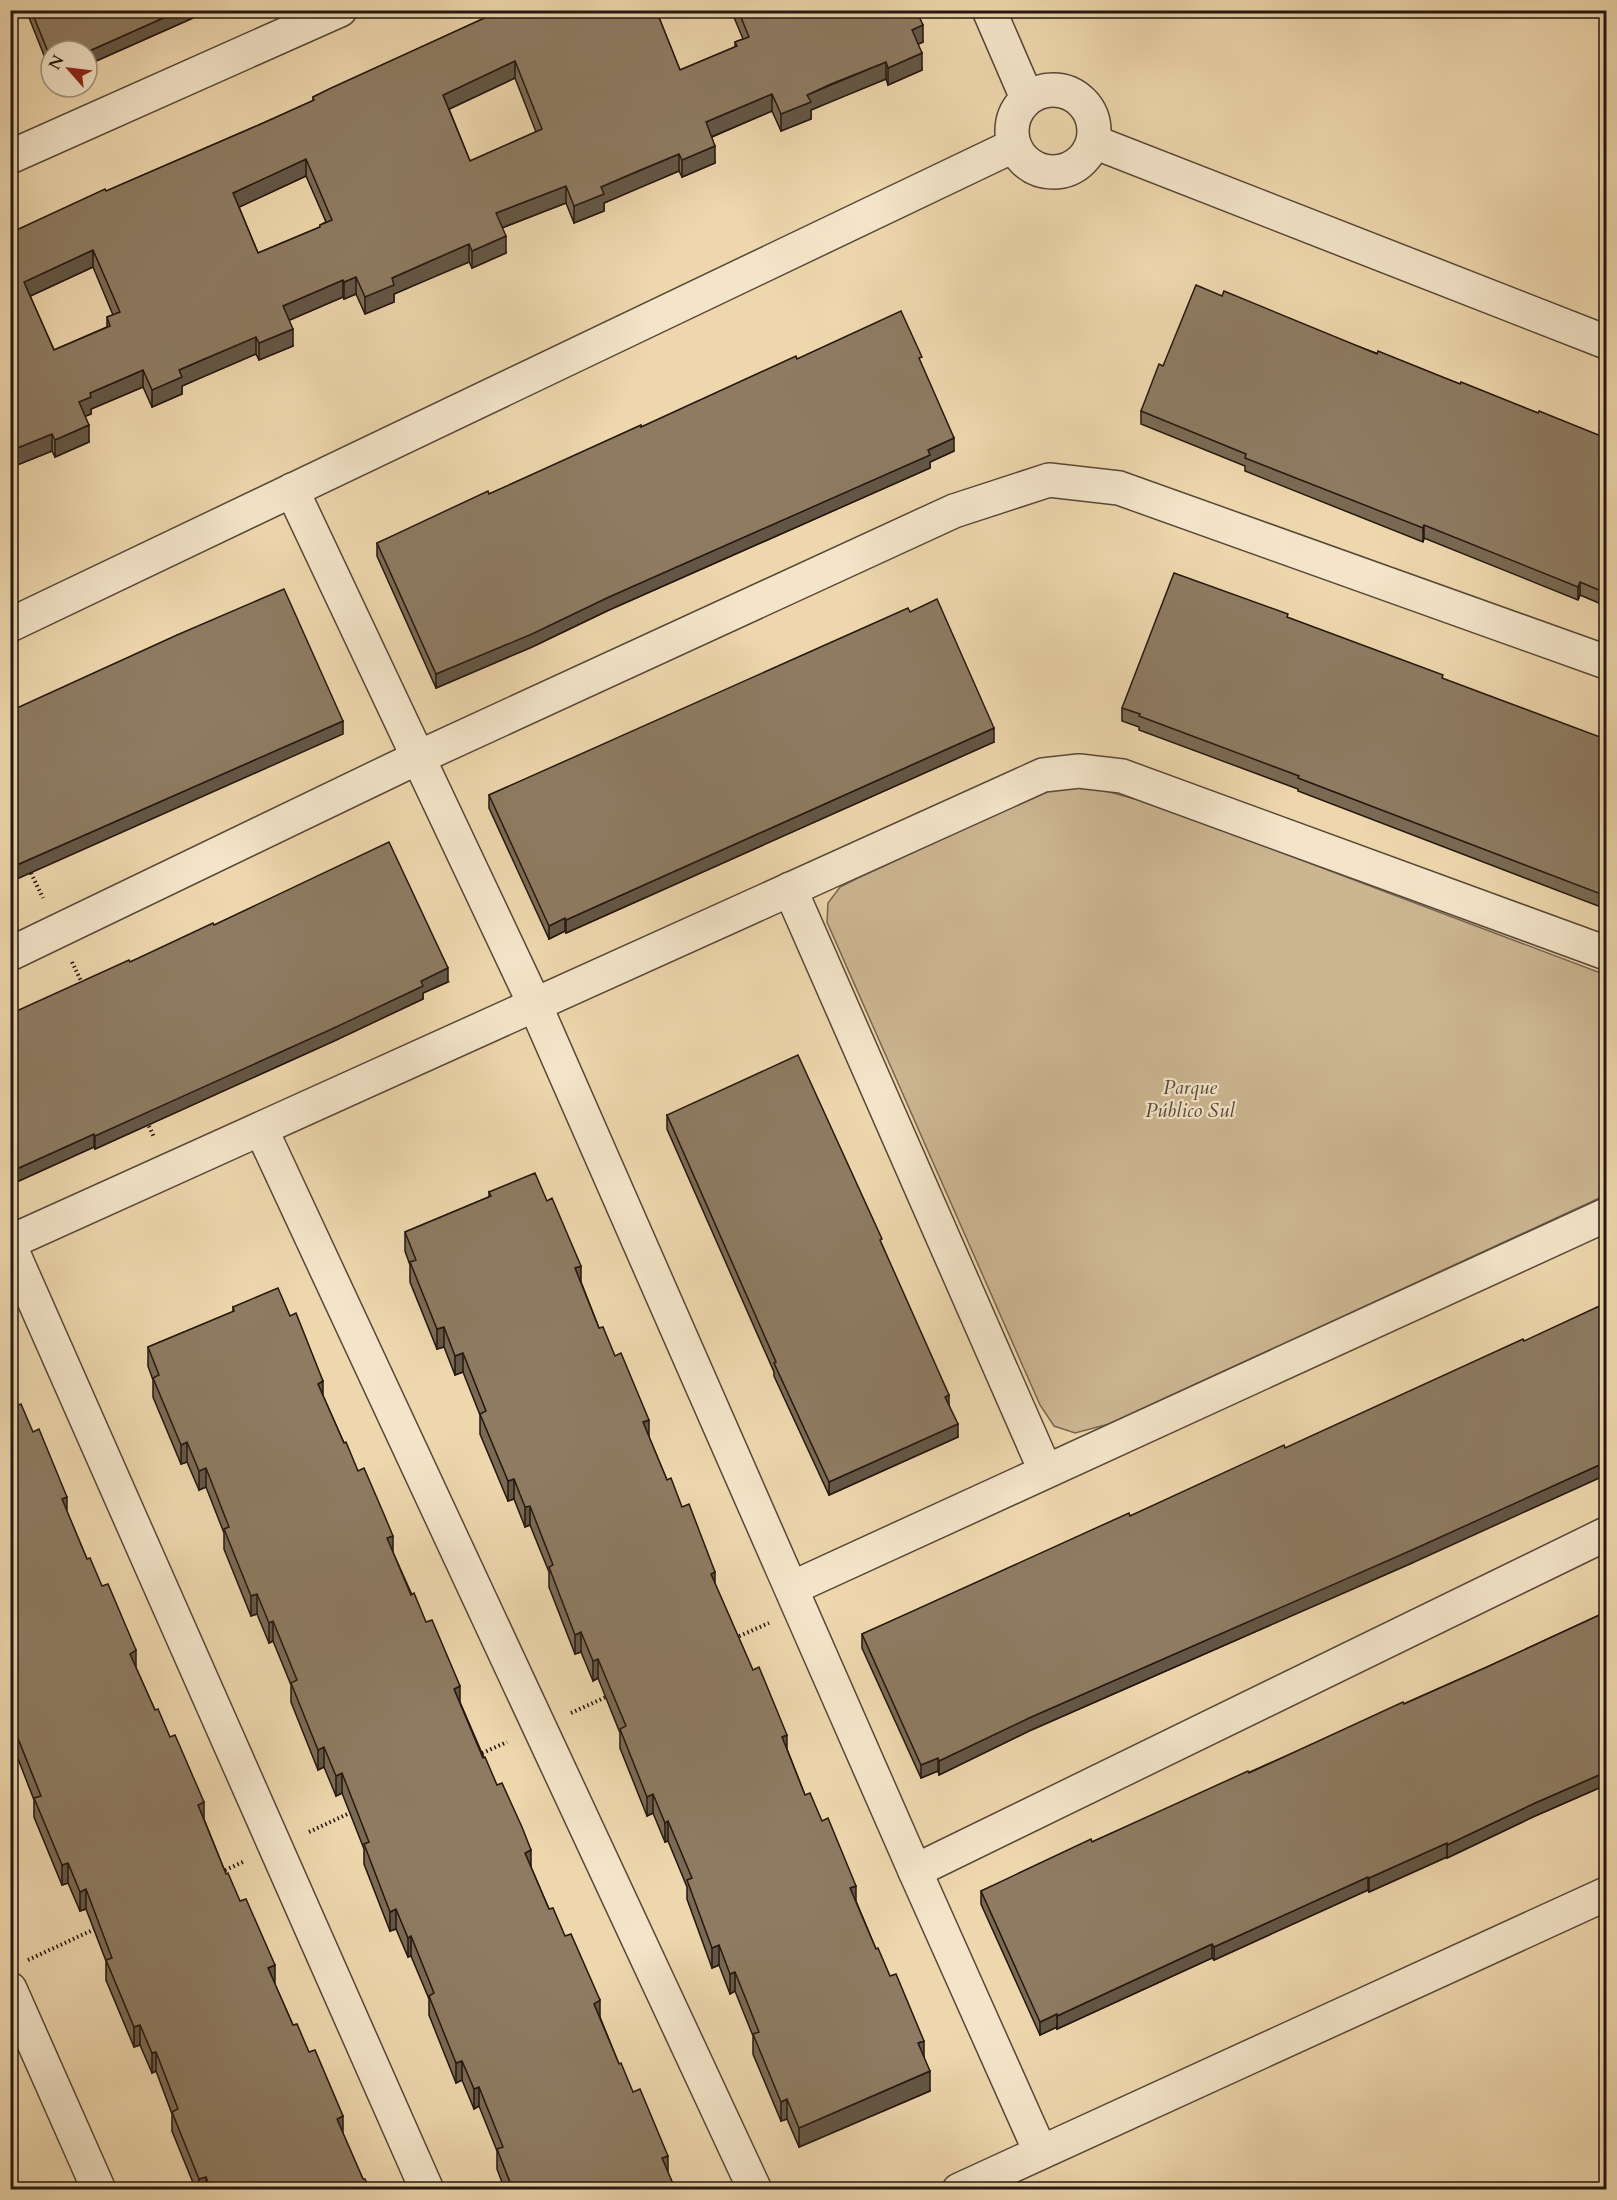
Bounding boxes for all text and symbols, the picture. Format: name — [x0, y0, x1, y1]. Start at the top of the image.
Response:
north arrow — [39, 39, 99, 99]
text: N — [44, 51, 70, 74]
park label: Parque Público Sul — [1145, 1074, 1235, 1124]

